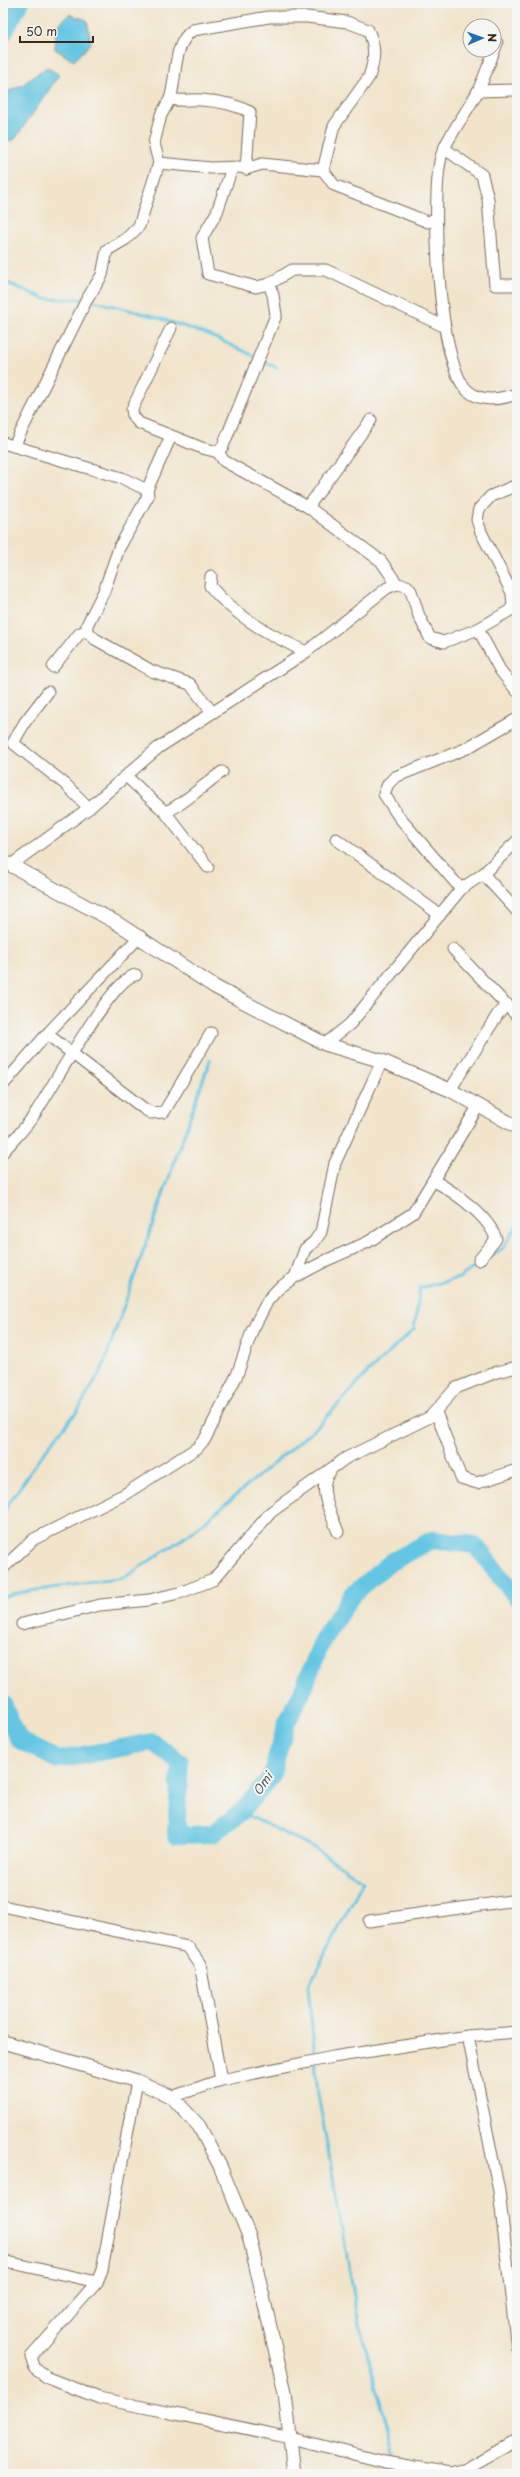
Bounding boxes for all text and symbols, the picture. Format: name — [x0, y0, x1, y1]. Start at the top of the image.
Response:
scale bar — [20, 18, 93, 44]
north arrow — [462, 18, 502, 58]
text: 50 m — [26, 22, 57, 40]
text: N — [484, 33, 501, 43]
water label: Omi — [248, 1766, 278, 1798]

